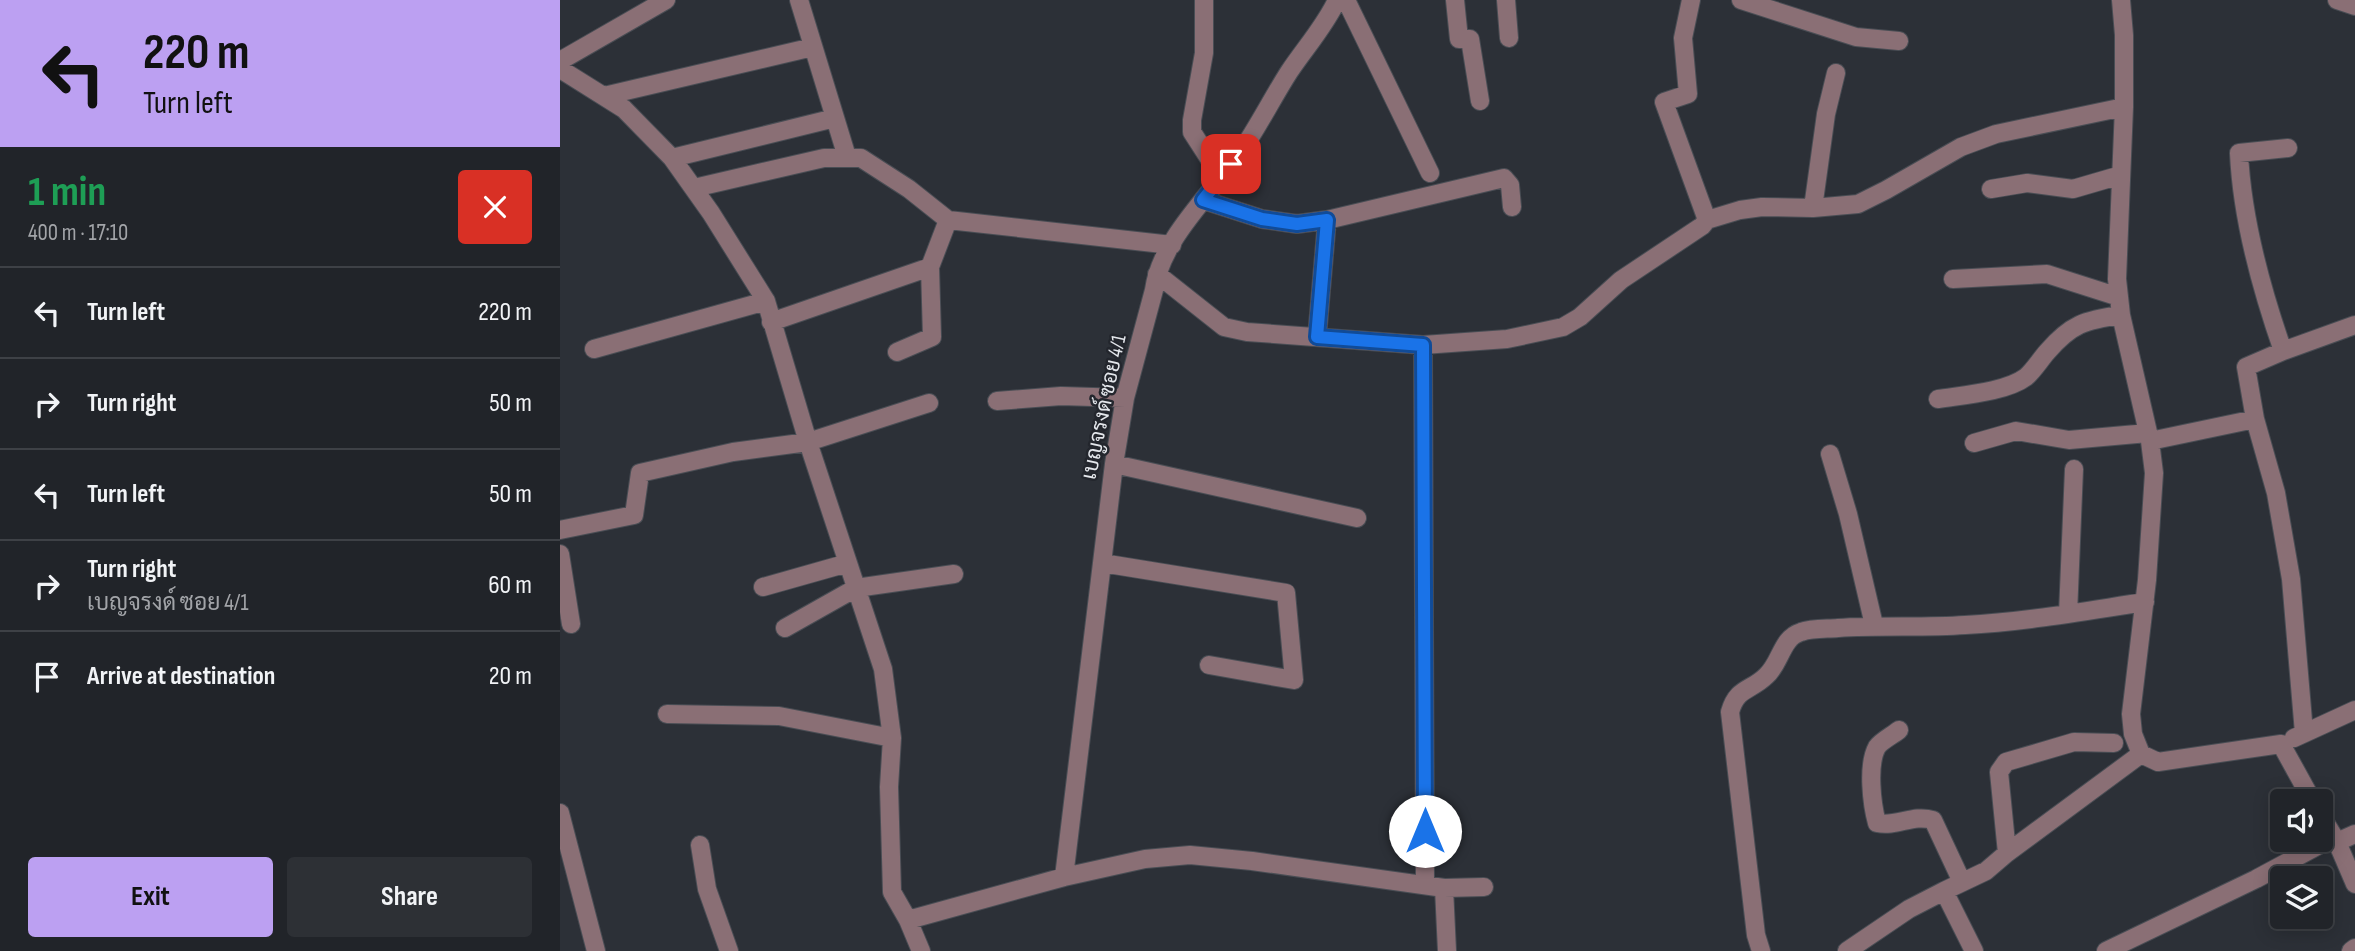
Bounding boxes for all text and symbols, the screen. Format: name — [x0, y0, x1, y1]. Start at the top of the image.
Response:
text: 220 m — [143, 24, 249, 83]
icon: left — [28, 28, 119, 119]
text: Turn left — [143, 84, 233, 123]
pin — [1201, 134, 1261, 194]
icon: arrive — [1212, 145, 1250, 183]
text: 1 min — [28, 167, 106, 218]
button: close — [458, 170, 532, 244]
text: 400 m · 17:10 — [28, 219, 128, 247]
icon: left — [28, 294, 66, 332]
text: Turn left — [87, 297, 165, 328]
text: 220 m — [478, 297, 532, 328]
street label: เบญจรงด์ ซอย 4/1 — [1074, 331, 1132, 482]
icon: right — [28, 385, 66, 423]
text: Turn right — [87, 388, 176, 419]
text: 50 m — [489, 388, 532, 419]
icon: left — [28, 476, 66, 514]
text: Turn left — [87, 479, 165, 510]
text: 50 m — [489, 479, 532, 510]
text: Turn right — [87, 554, 176, 585]
icon: right — [28, 567, 66, 605]
text: 60 m — [488, 570, 532, 601]
text: เบญจรงด์ ซอย 4/1 — [87, 589, 249, 617]
icon: arrive — [28, 658, 66, 696]
text: Arrive at destination — [87, 661, 275, 692]
text: 20 m — [489, 661, 532, 692]
map controls — [2270, 789, 2333, 929]
button: sound — [2270, 789, 2333, 852]
position arrow — [1388, 794, 1462, 868]
button: Exit — [28, 857, 273, 937]
button: Share — [287, 857, 532, 937]
button: layers — [2270, 866, 2333, 929]

